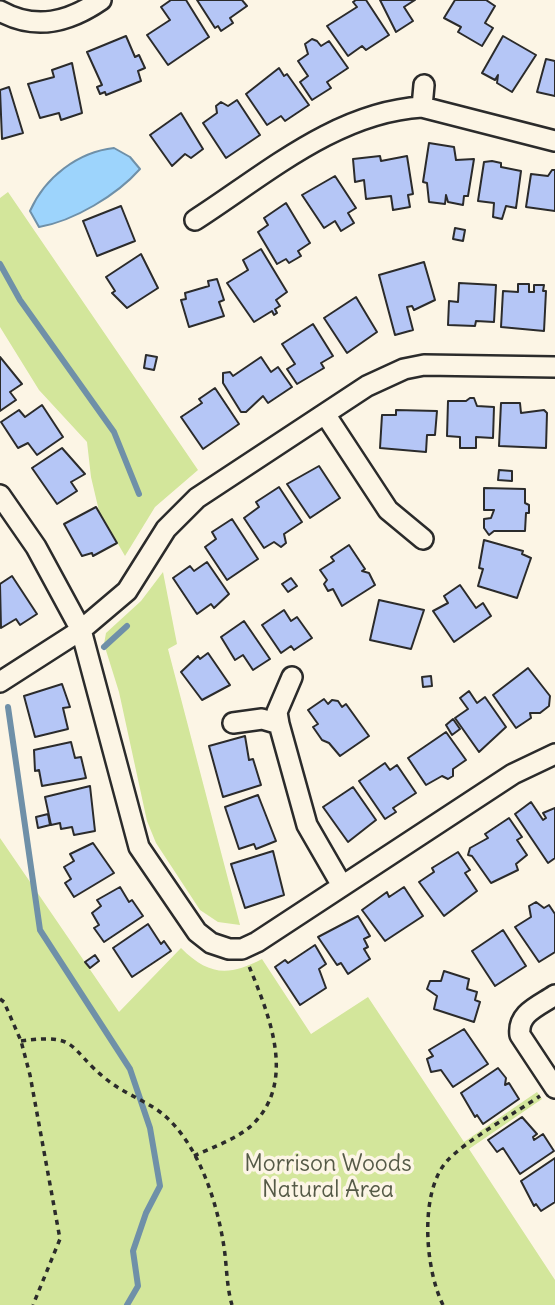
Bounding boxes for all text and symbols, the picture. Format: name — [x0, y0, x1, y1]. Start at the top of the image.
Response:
park label: Morrison Woods Natural Area — [244, 1150, 412, 1204]

